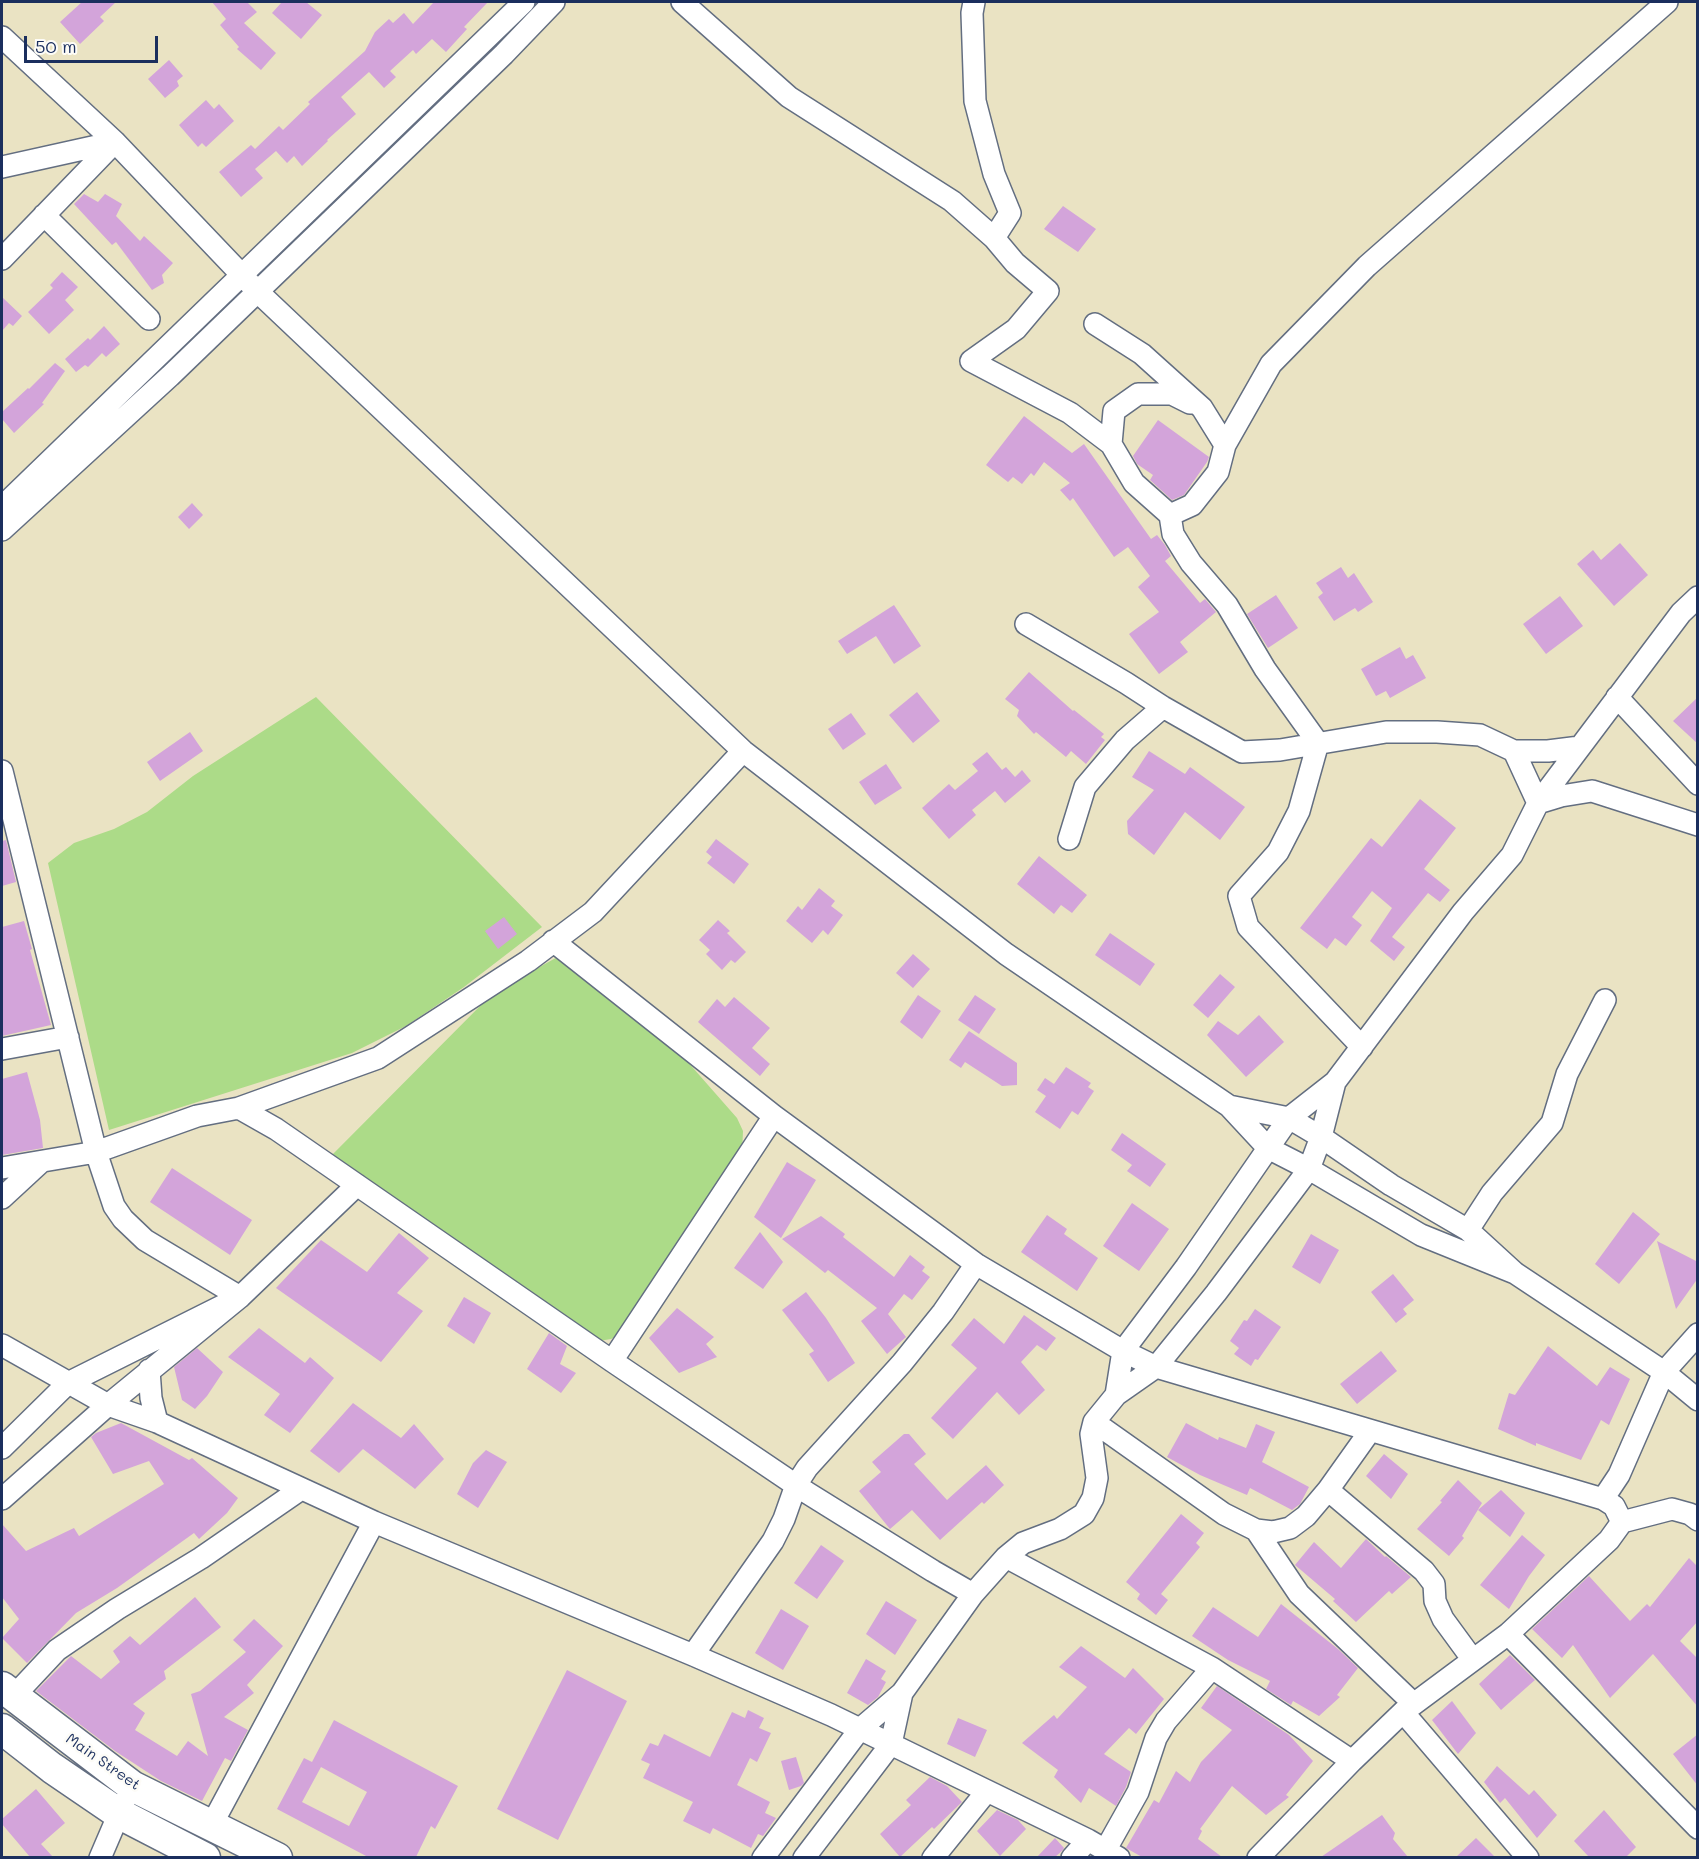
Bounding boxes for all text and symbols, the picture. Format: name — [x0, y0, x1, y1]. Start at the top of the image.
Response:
scale bar — [27, 24, 160, 62]
text: 50 m — [35, 34, 77, 58]
street label: Main Street — [62, 1730, 144, 1794]

